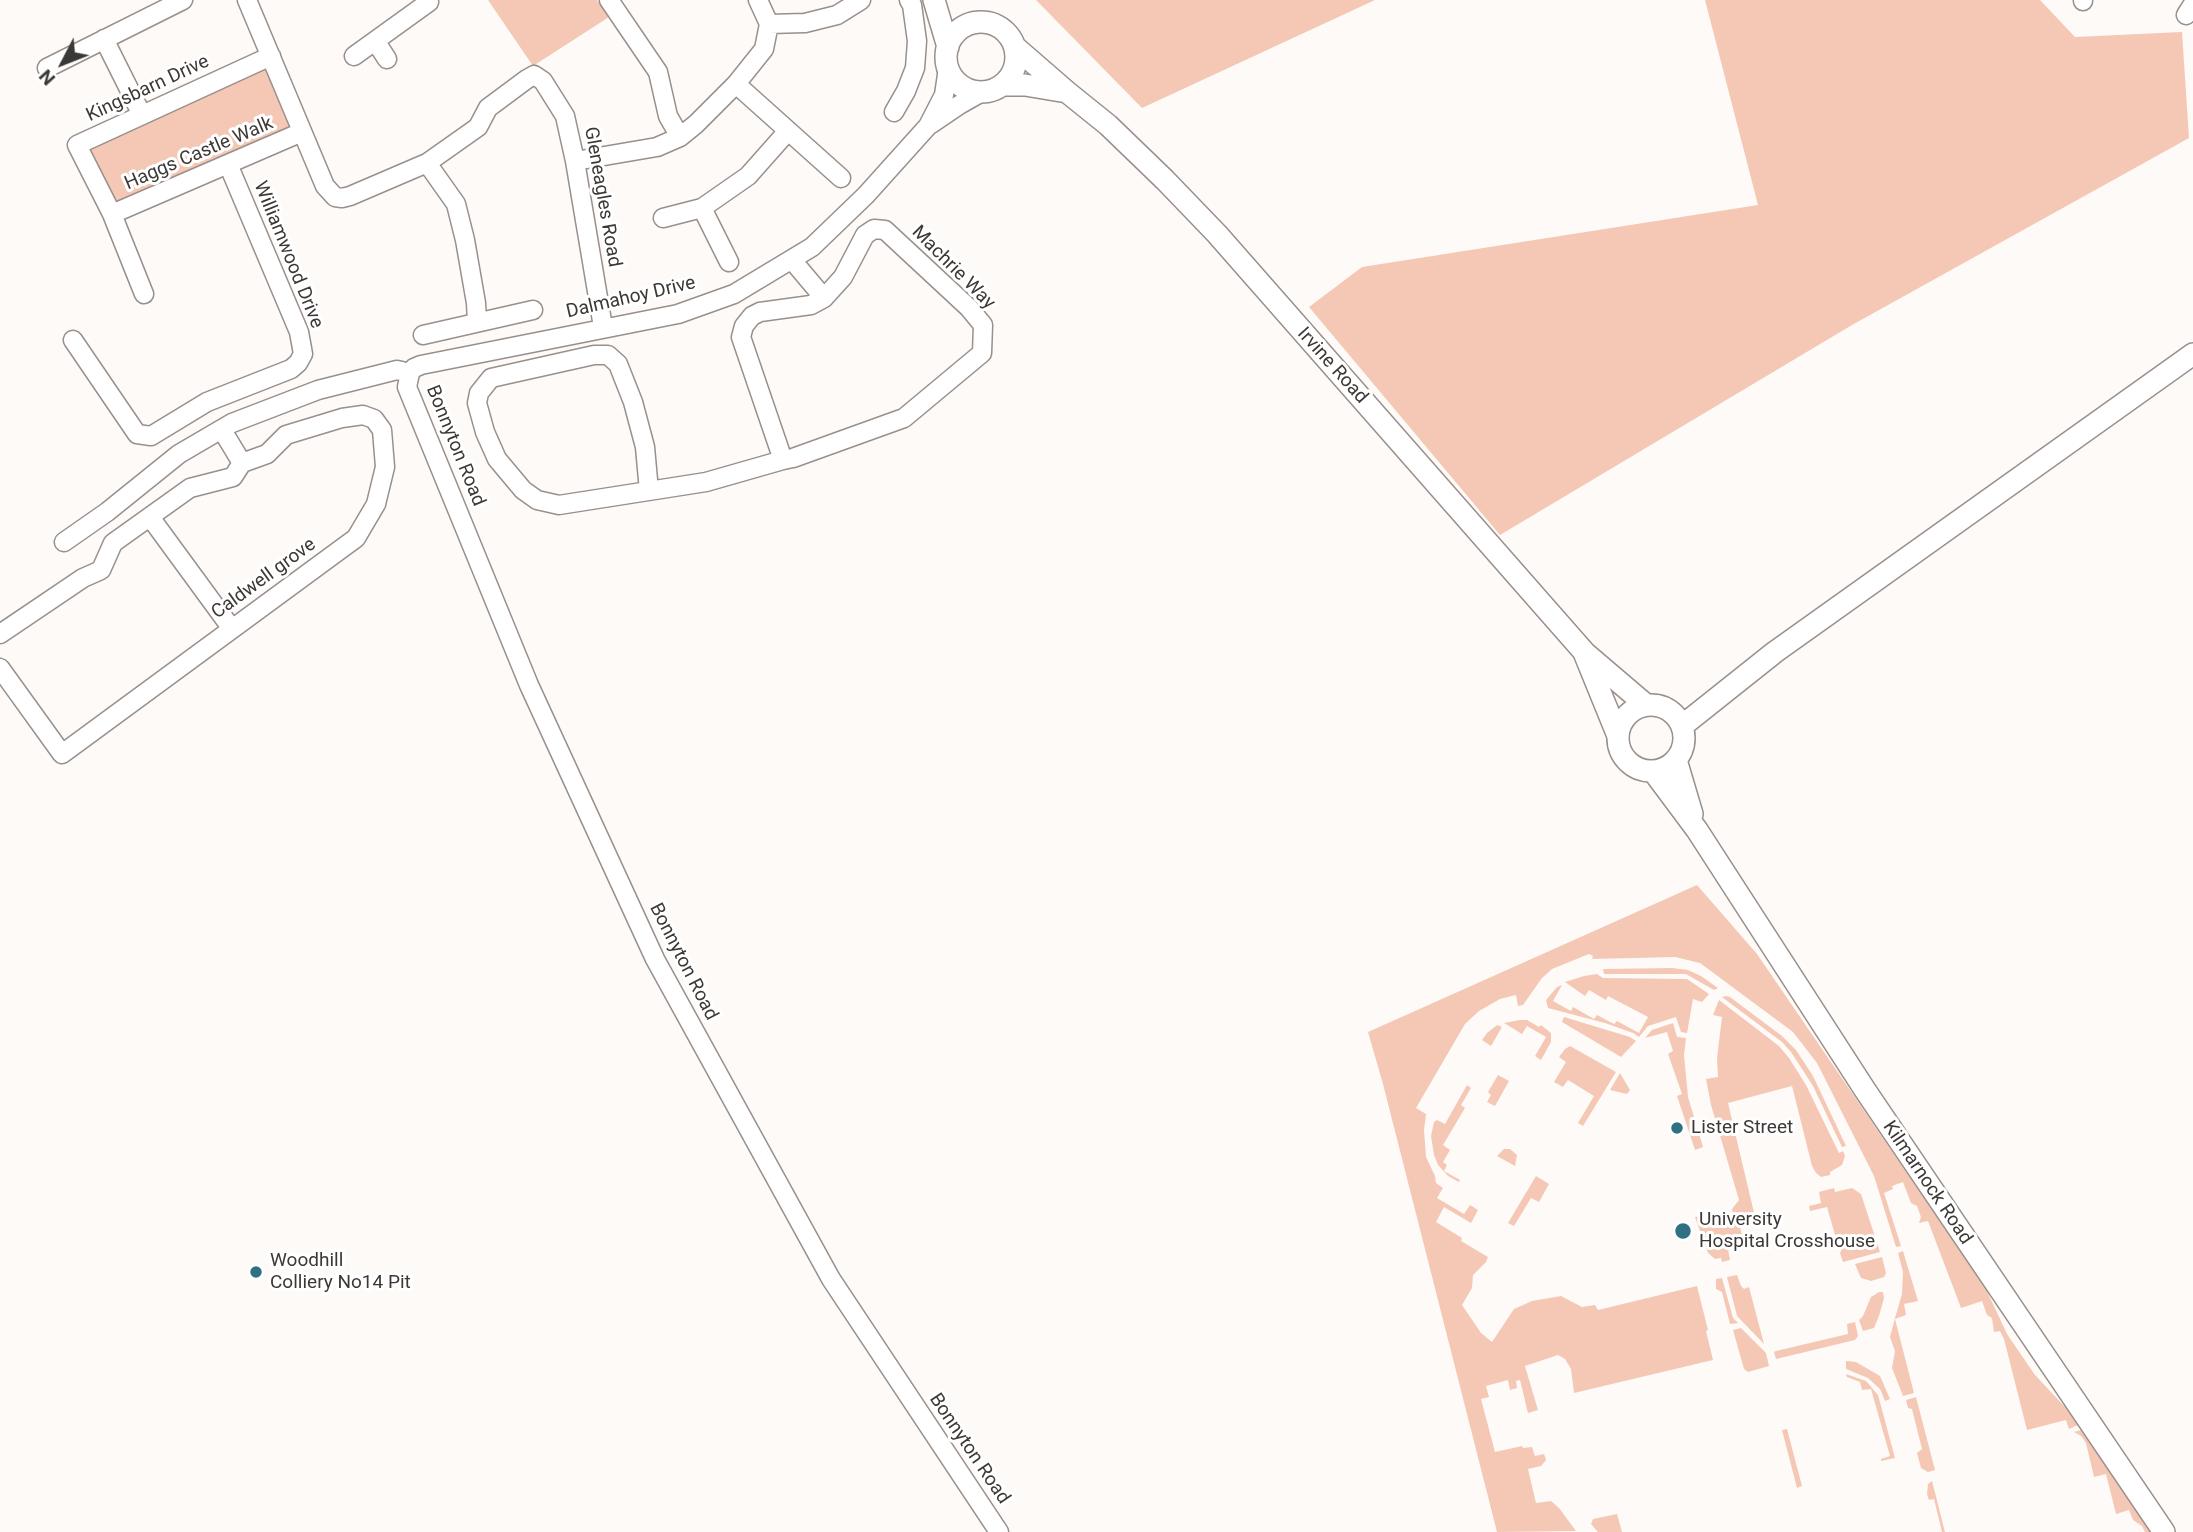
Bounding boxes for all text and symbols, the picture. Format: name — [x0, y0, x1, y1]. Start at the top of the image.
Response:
north arrow — [28, 28, 98, 98]
street label: Kingsbarn Drive — [83, 51, 213, 127]
text: N — [34, 65, 60, 90]
street label: Haggs Castle Walk — [121, 112, 277, 196]
street label: Gleneagles Road — [578, 125, 626, 269]
street label: Williamwood Drive — [248, 178, 328, 332]
street label: Machrie Way — [906, 221, 1000, 315]
street label: Dalmahoy Drive — [564, 272, 698, 324]
street label: Irvine Road — [1292, 323, 1372, 409]
street label: Bonnyton Road — [420, 382, 490, 510]
street label: Caldwell grove — [207, 534, 321, 624]
street label: Bonnyton Road — [644, 900, 722, 1024]
place label: Lister Street — [1691, 1117, 1793, 1139]
street label: Kilmarnock Road — [1877, 1117, 1977, 1249]
marker: Lister Street — [1669, 1120, 1685, 1136]
place label: University Hospital Crosshouse — [1699, 1209, 1875, 1253]
marker: University Hospital Crosshouse — [1673, 1221, 1693, 1241]
place label: Woodhill Colliery No14 Pit — [270, 1250, 411, 1294]
marker: Woodhill Colliery No14 Pit — [248, 1264, 264, 1280]
street label: Bonnyton Road — [924, 1389, 1014, 1509]

